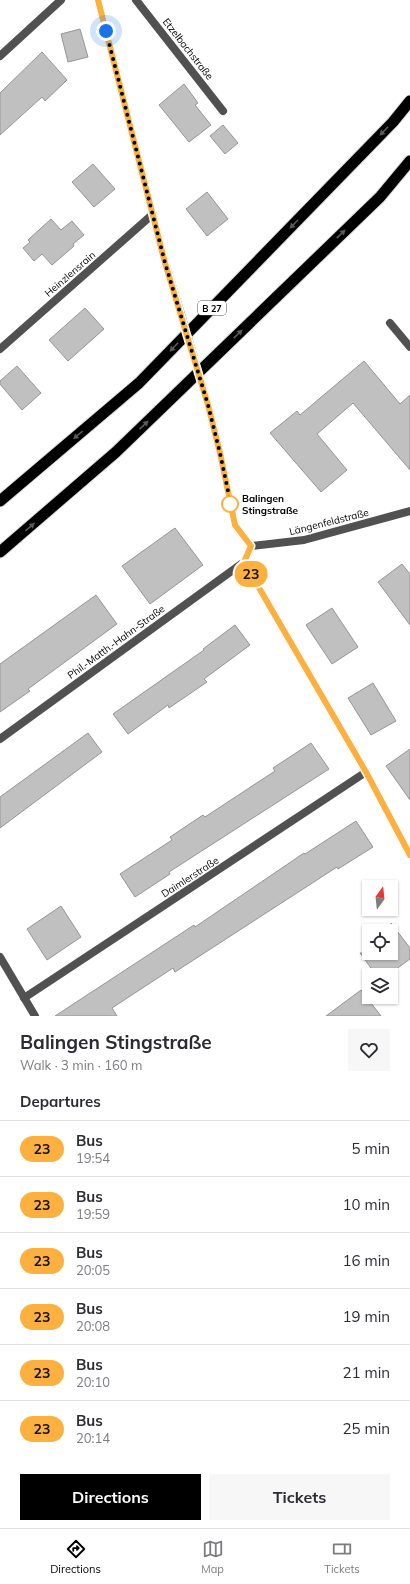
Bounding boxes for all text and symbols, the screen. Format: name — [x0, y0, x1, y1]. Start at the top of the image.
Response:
street label: Etzelbachstraße — [160, 16, 216, 82]
your location — [96, 21, 116, 41]
one-way arrow — [379, 126, 389, 136]
one-way arrow — [289, 219, 299, 229]
one-way arrow — [336, 229, 346, 239]
street label: Heinzlensrain — [42, 248, 98, 300]
road number: B 27 — [198, 301, 226, 315]
one-way arrow — [233, 329, 243, 339]
one-way arrow — [169, 342, 179, 352]
one-way arrow — [139, 420, 149, 430]
one-way arrow — [73, 430, 83, 439]
place label: Balingen Stingstraße — [242, 492, 299, 517]
marker: Balingen Stingstraße — [221, 495, 239, 513]
street label: Längenfeldstraße — [288, 506, 370, 538]
one-way arrow — [25, 522, 35, 531]
line badge: 23 — [233, 561, 269, 587]
text: 23 — [243, 565, 259, 583]
street label: Phil.-Matth.-Hahn-Straße — [65, 602, 167, 682]
street label: Daimlerstraße — [159, 854, 221, 900]
north arrow — [362, 880, 398, 916]
map controls — [362, 880, 398, 1004]
button: locate — [362, 924, 398, 960]
button: layers — [362, 968, 398, 1004]
button: heart — [348, 1029, 390, 1071]
text: Balingen Stingstraße — [20, 1030, 212, 1054]
text: Walk · 3 min · 160 m — [20, 1057, 142, 1073]
text: Departures — [20, 1092, 101, 1111]
text: Bus — [76, 1131, 103, 1150]
text: 5 min — [352, 1139, 390, 1158]
text: 23 — [34, 1140, 50, 1158]
text: 19:54 — [76, 1150, 110, 1166]
text: Bus — [76, 1187, 103, 1206]
text: 10 min — [343, 1195, 390, 1214]
text: 23 — [34, 1196, 50, 1214]
text: 19:59 — [76, 1206, 110, 1222]
text: Bus — [76, 1243, 103, 1262]
text: 16 min — [343, 1251, 390, 1270]
text: 23 — [34, 1252, 50, 1270]
text: 20:05 — [76, 1262, 110, 1278]
text: Bus — [76, 1299, 103, 1318]
text: 19 min — [343, 1307, 390, 1326]
text: 23 — [34, 1308, 50, 1326]
text: 20:08 — [76, 1318, 110, 1334]
text: Bus — [76, 1355, 103, 1374]
text: 21 min — [343, 1363, 390, 1382]
text: 23 — [34, 1364, 50, 1382]
text: 20:10 — [76, 1374, 110, 1390]
text: Bus — [76, 1411, 103, 1430]
text: 25 min — [343, 1419, 390, 1438]
text: 23 — [34, 1420, 50, 1438]
text: 20:14 — [76, 1430, 110, 1446]
button: Directions — [20, 1474, 201, 1520]
button: Tickets — [209, 1474, 390, 1520]
tab: Directions — [50, 1538, 101, 1576]
tab: Map — [201, 1538, 224, 1576]
tab: Tickets — [324, 1538, 360, 1576]

